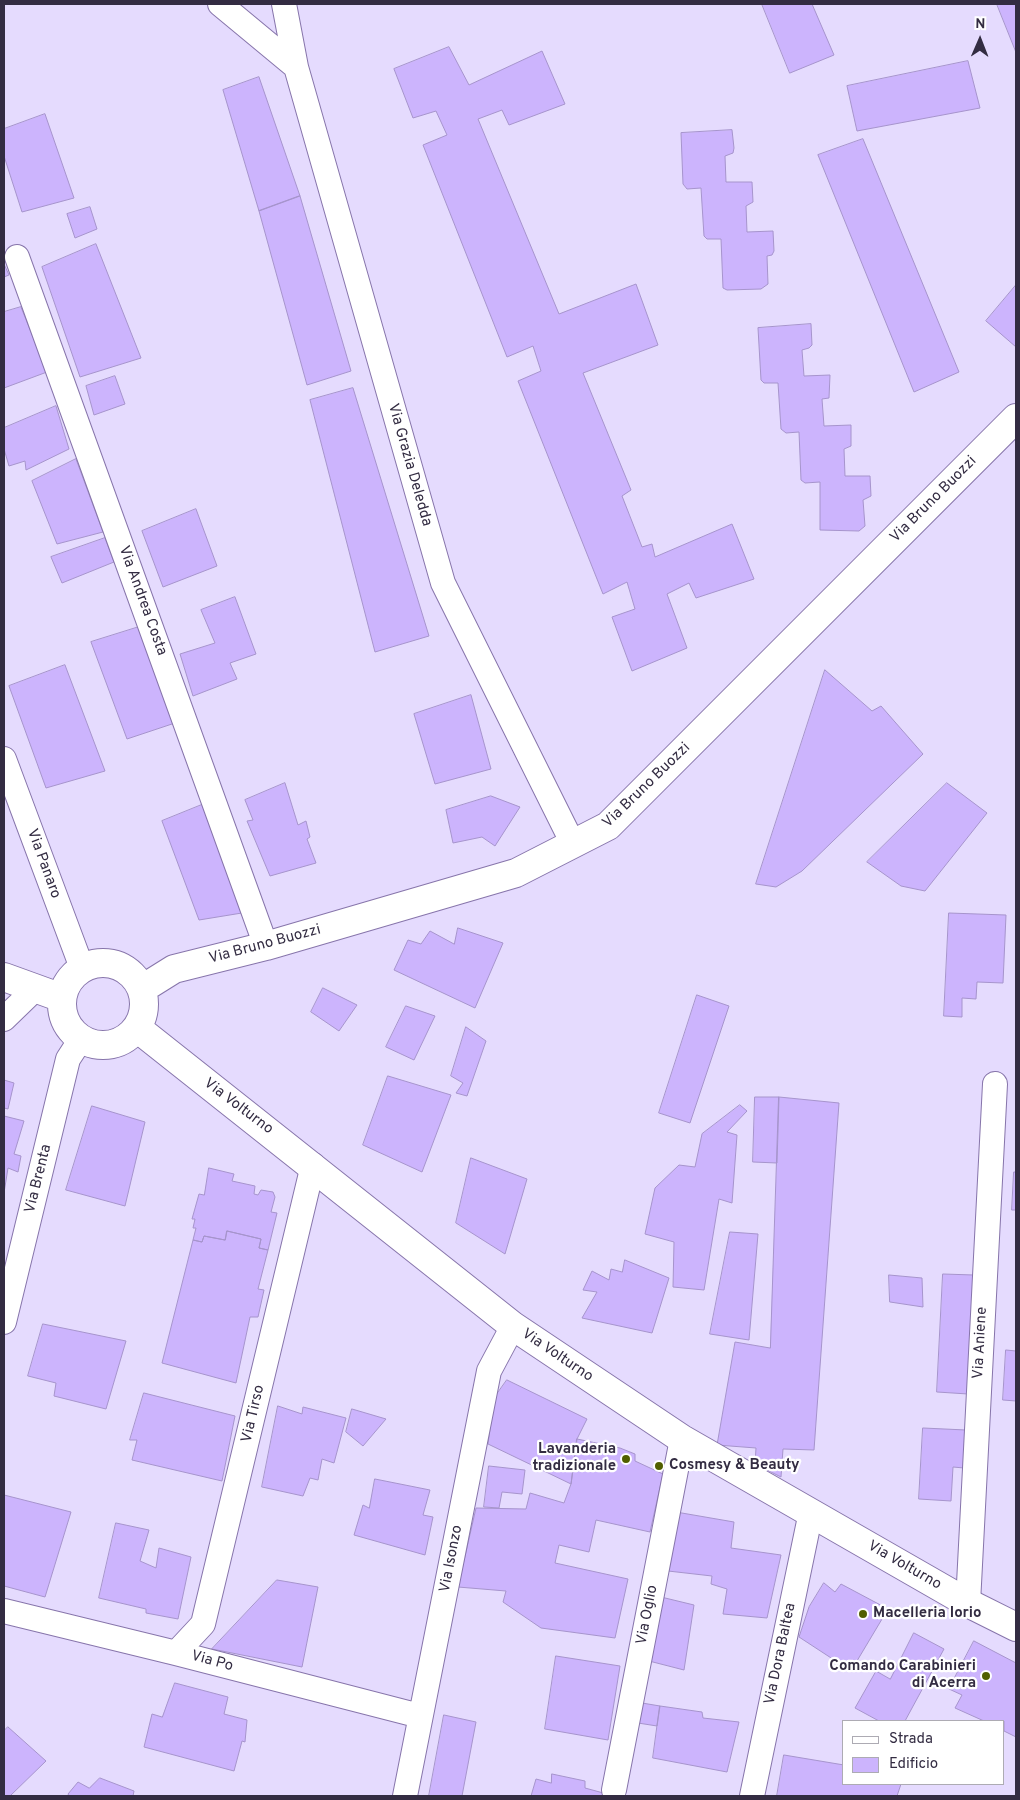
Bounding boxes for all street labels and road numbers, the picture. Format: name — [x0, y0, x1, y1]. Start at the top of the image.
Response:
street label: Via Grazia Deledda — [383, 402, 435, 528]
street label: Via Bruno Buozzi — [887, 453, 981, 547]
street label: Via Andrea Costa — [114, 544, 170, 658]
street label: Via Bruno Buozzi — [599, 740, 695, 832]
street label: Via Panaro — [22, 827, 64, 901]
street label: Via Bruno Buozzi — [207, 921, 323, 969]
street label: Via Volturno — [200, 1075, 276, 1139]
street label: Via Brenta — [22, 1143, 56, 1215]
street label: Via Aniene — [970, 1306, 992, 1380]
street label: Via Volturno — [518, 1326, 596, 1386]
street label: Via Tirso — [239, 1383, 269, 1445]
street label: Via Isonzo — [437, 1524, 467, 1594]
street label: Via Volturno — [864, 1538, 944, 1594]
street label: Via Oglio — [633, 1584, 663, 1646]
street label: Via Dora Baltea — [761, 1601, 801, 1707]
street label: Via Po — [189, 1648, 235, 1676]

